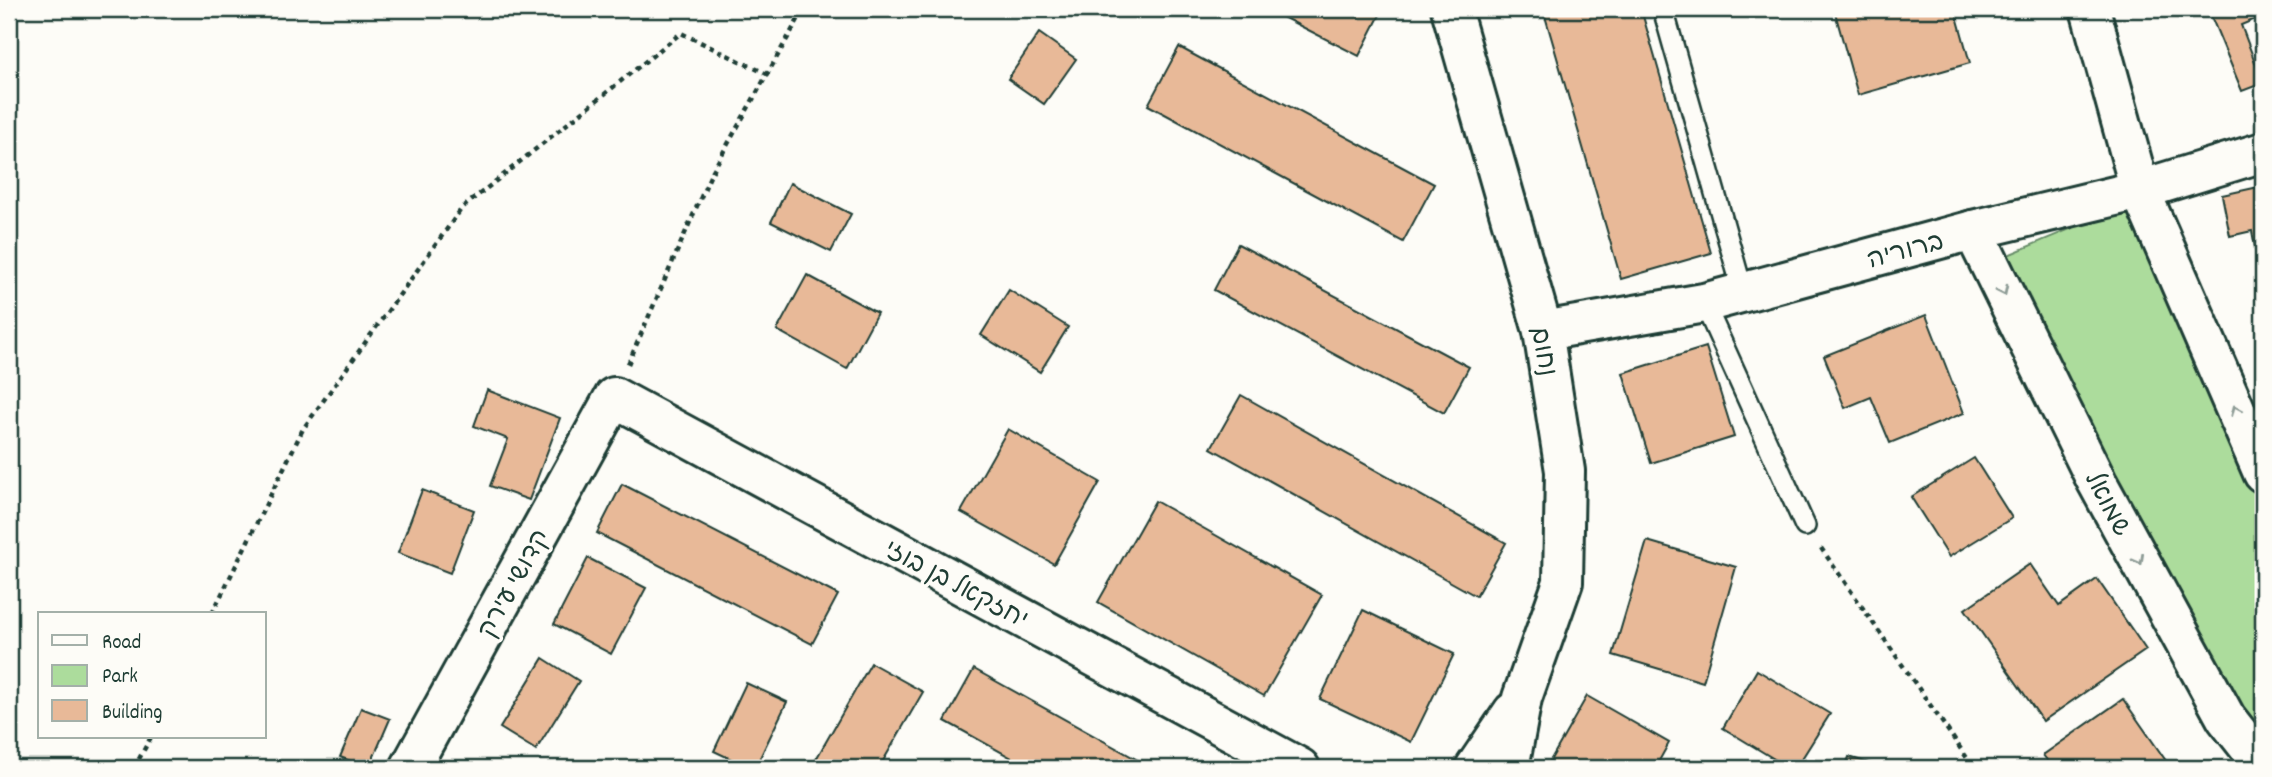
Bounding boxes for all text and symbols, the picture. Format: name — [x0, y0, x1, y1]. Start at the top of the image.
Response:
street label: ברוריה — [1864, 224, 1948, 280]
one-way arrow — [1995, 284, 2009, 296]
street label: נחום — [1519, 324, 1564, 380]
one-way arrow — [2230, 405, 2244, 417]
street label: שמואל — [2073, 466, 2138, 544]
street label: קדושי עירק — [470, 523, 560, 646]
street label: יחזקאל בן בוזי — [877, 533, 1034, 640]
one-way arrow — [2131, 553, 2144, 565]
legend — [38, 612, 266, 738]
text: Road — [102, 629, 141, 659]
text: Park — [102, 663, 138, 693]
text: Building — [102, 699, 162, 729]

